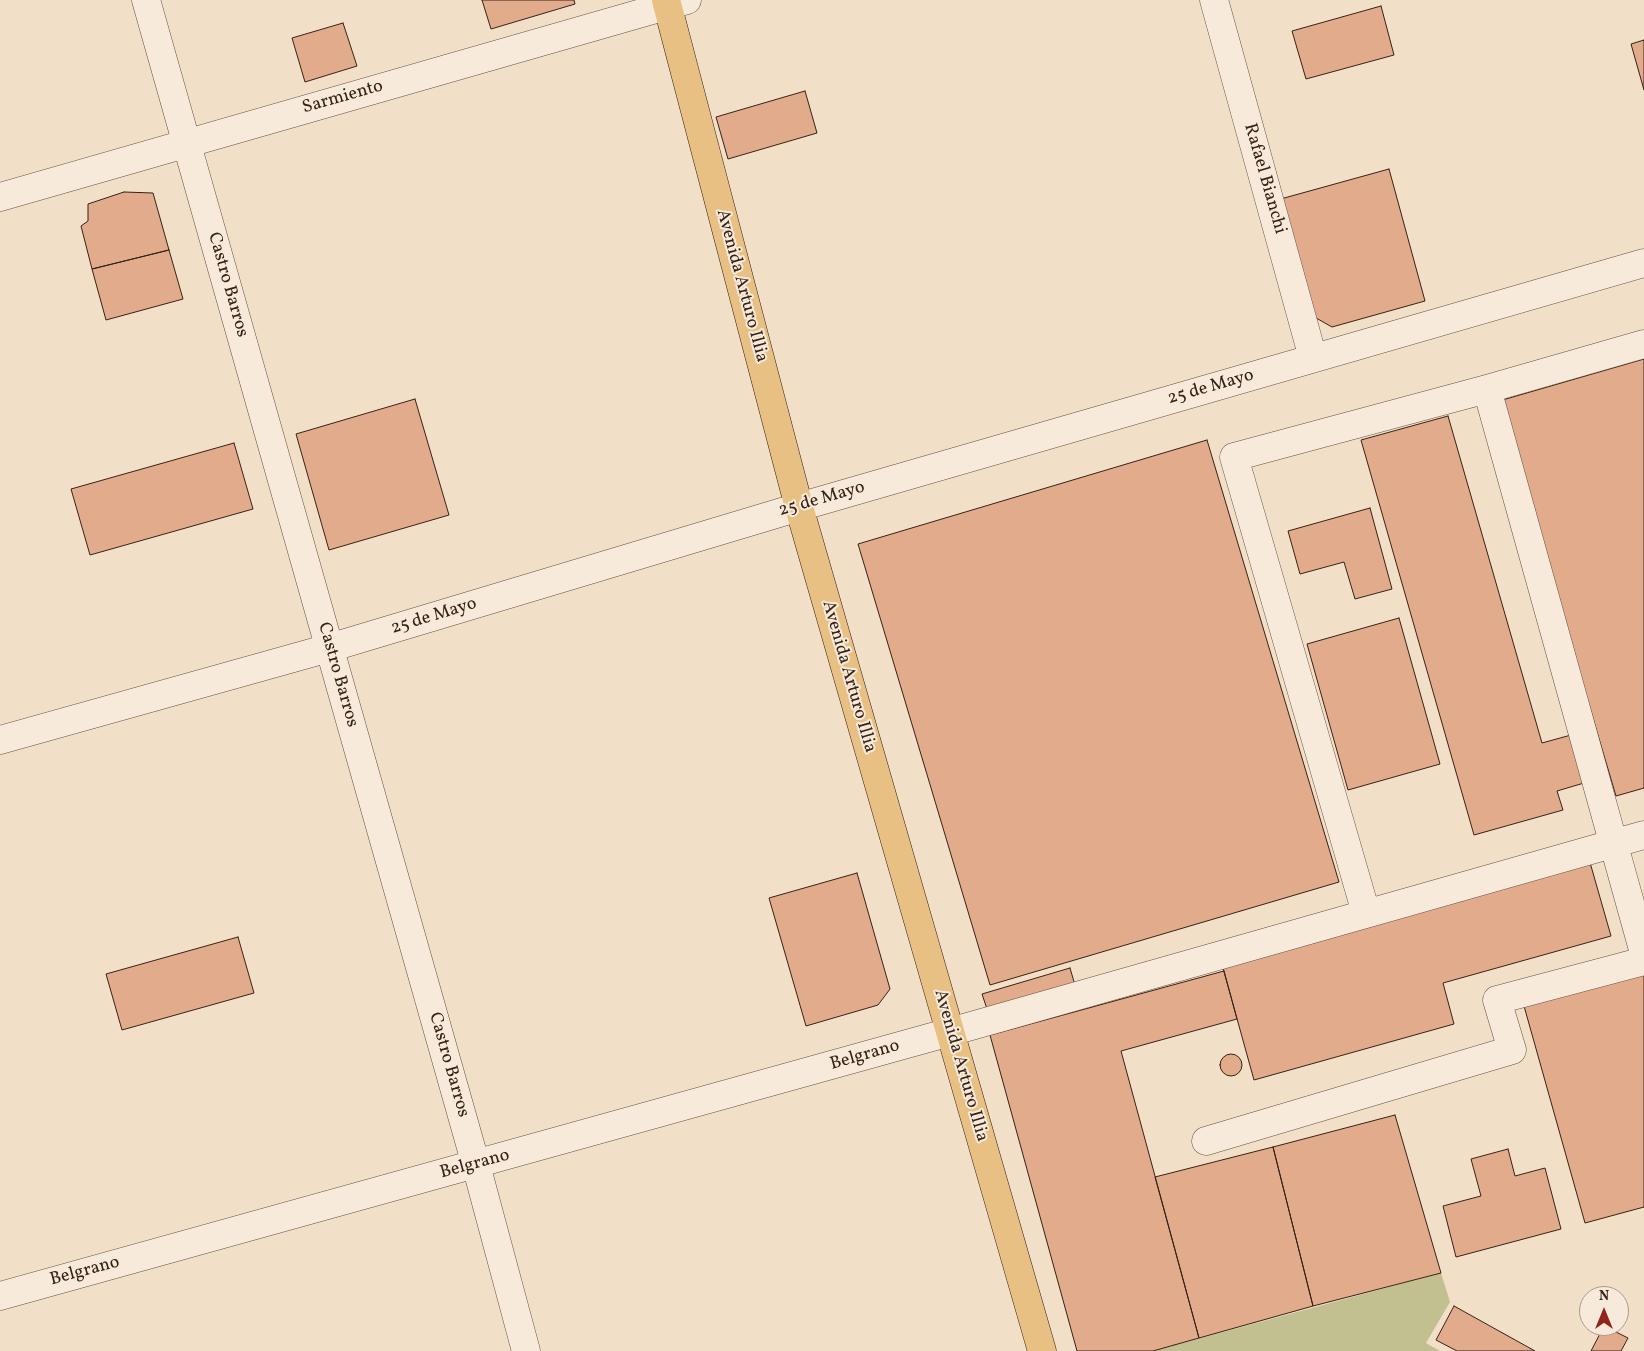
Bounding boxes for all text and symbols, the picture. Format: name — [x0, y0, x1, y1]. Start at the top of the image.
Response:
street label: Sarmiento — [300, 76, 386, 120]
street label: Rafael Bianchi — [1238, 121, 1290, 237]
street label: Avenida Arturo Illia — [710, 207, 772, 365]
street label: Castro Barros — [202, 230, 252, 340]
street label: 25 de Mayo — [1165, 365, 1257, 411]
street label: 25 de Mayo — [776, 477, 868, 523]
street label: 25 de Mayo — [389, 594, 479, 640]
street label: Avenida Arturo Illia — [816, 598, 880, 756]
street label: Castro Barros — [312, 620, 362, 730]
street label: Avenida Arturo Illia — [928, 987, 992, 1145]
street label: Castro Barros — [423, 1010, 473, 1120]
street label: Belgrano — [828, 1036, 902, 1076]
street label: Belgrano — [438, 1145, 512, 1185]
street label: Belgrano — [48, 1252, 122, 1292]
north arrow — [1579, 1286, 1629, 1336]
text: N — [1599, 1287, 1609, 1306]

